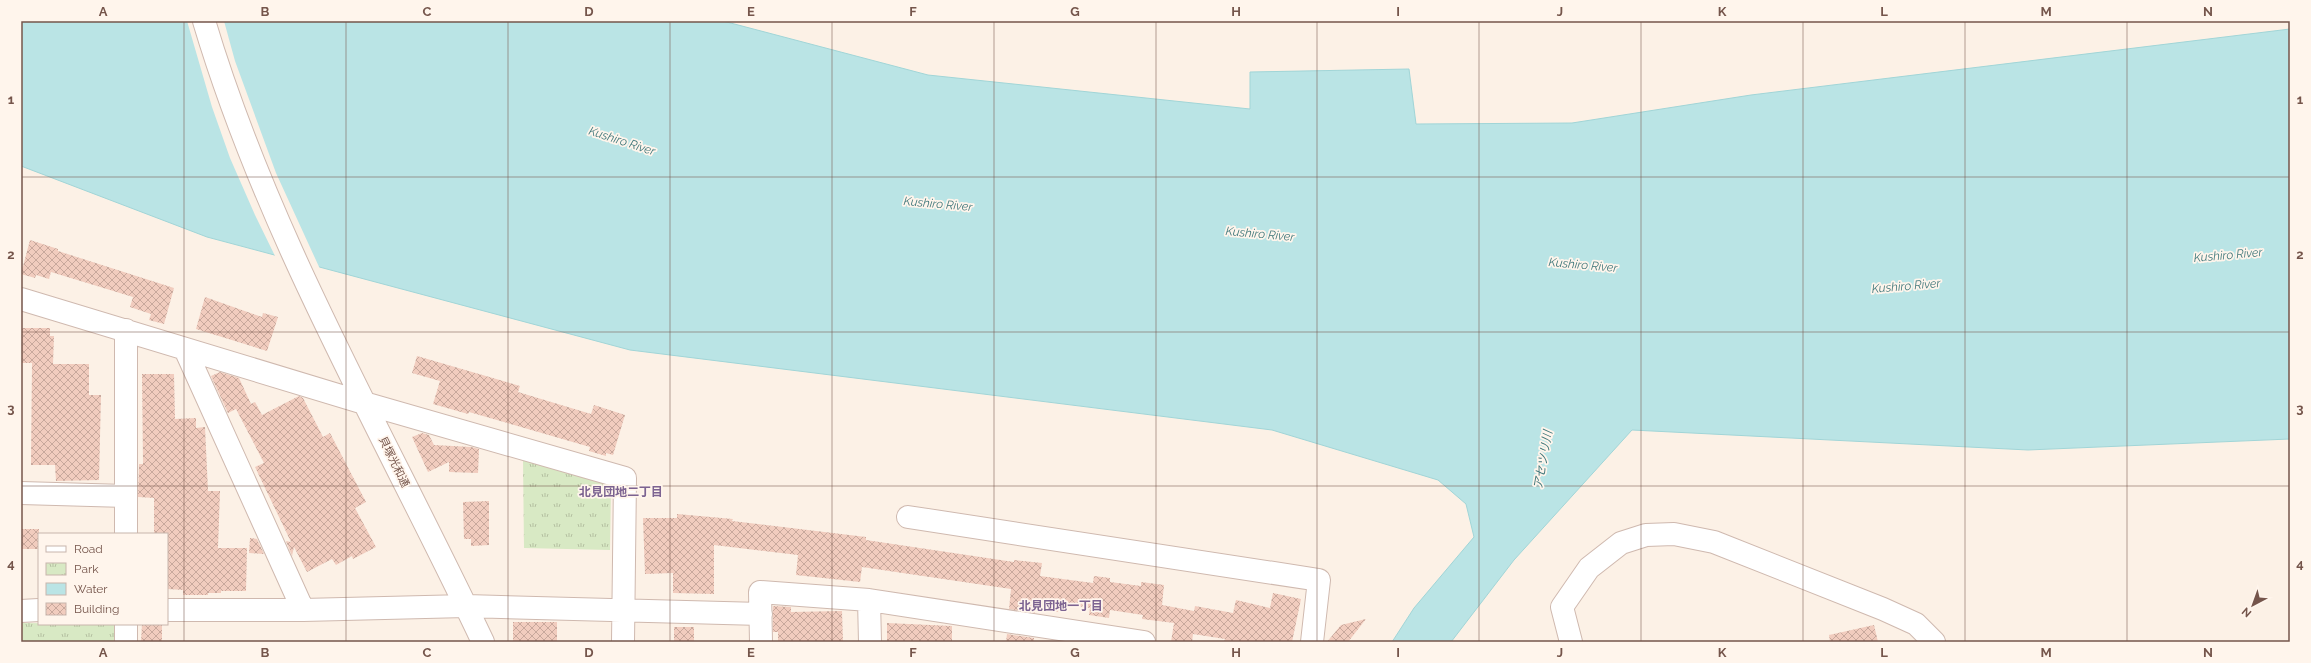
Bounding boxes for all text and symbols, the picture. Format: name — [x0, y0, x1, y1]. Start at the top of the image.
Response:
text: A — [99, 4, 108, 19]
text: B — [261, 4, 270, 19]
text: C — [423, 4, 432, 19]
text: D — [584, 4, 594, 19]
text: E — [747, 4, 755, 19]
text: F — [909, 4, 917, 19]
text: G — [1070, 4, 1080, 19]
text: H — [1231, 4, 1241, 19]
text: I — [1396, 4, 1400, 19]
text: J — [1557, 4, 1563, 19]
text: K — [1718, 4, 1727, 19]
text: L — [1880, 4, 1888, 19]
text: M — [2040, 4, 2052, 19]
text: N — [2203, 4, 2213, 19]
text: 1 — [8, 92, 15, 107]
text: 1 — [2297, 92, 2304, 107]
water label: Kushiro River — [587, 124, 658, 159]
water label: Kushiro River — [903, 194, 974, 214]
water label: Kushiro River — [1225, 224, 1296, 244]
water label: Kushiro River — [2193, 245, 2264, 265]
text: 2 — [7, 247, 15, 262]
text: 2 — [2296, 247, 2304, 262]
water label: Kushiro River — [1548, 255, 1619, 275]
water label: Kushiro River — [1871, 276, 1942, 296]
text: 3 — [7, 401, 15, 416]
text: 3 — [2296, 401, 2304, 416]
water label: アセツリ川 — [1531, 427, 1555, 491]
street label: 貝塚光和通 — [376, 434, 412, 490]
district label: 北見団地二丁目 — [579, 485, 663, 499]
legend — [38, 533, 168, 625]
text: Road — [74, 542, 103, 556]
text: 4 — [7, 556, 15, 571]
text: 4 — [2296, 556, 2304, 571]
text: Park — [74, 562, 99, 576]
text: Water — [74, 582, 108, 596]
north arrow — [2233, 585, 2273, 625]
district label: 北見団地一丁目 — [1019, 599, 1103, 613]
text: Building — [74, 602, 120, 616]
text: N — [2239, 605, 2254, 620]
text: A — [99, 645, 108, 660]
text: B — [261, 645, 270, 660]
text: C — [423, 645, 432, 660]
text: D — [584, 645, 594, 660]
text: E — [747, 645, 755, 660]
text: F — [909, 645, 917, 660]
text: G — [1070, 645, 1080, 660]
text: H — [1231, 645, 1241, 660]
text: I — [1396, 645, 1400, 660]
text: J — [1557, 645, 1563, 660]
text: K — [1718, 645, 1727, 660]
text: L — [1880, 645, 1888, 660]
text: M — [2040, 645, 2052, 660]
text: N — [2203, 645, 2213, 660]

